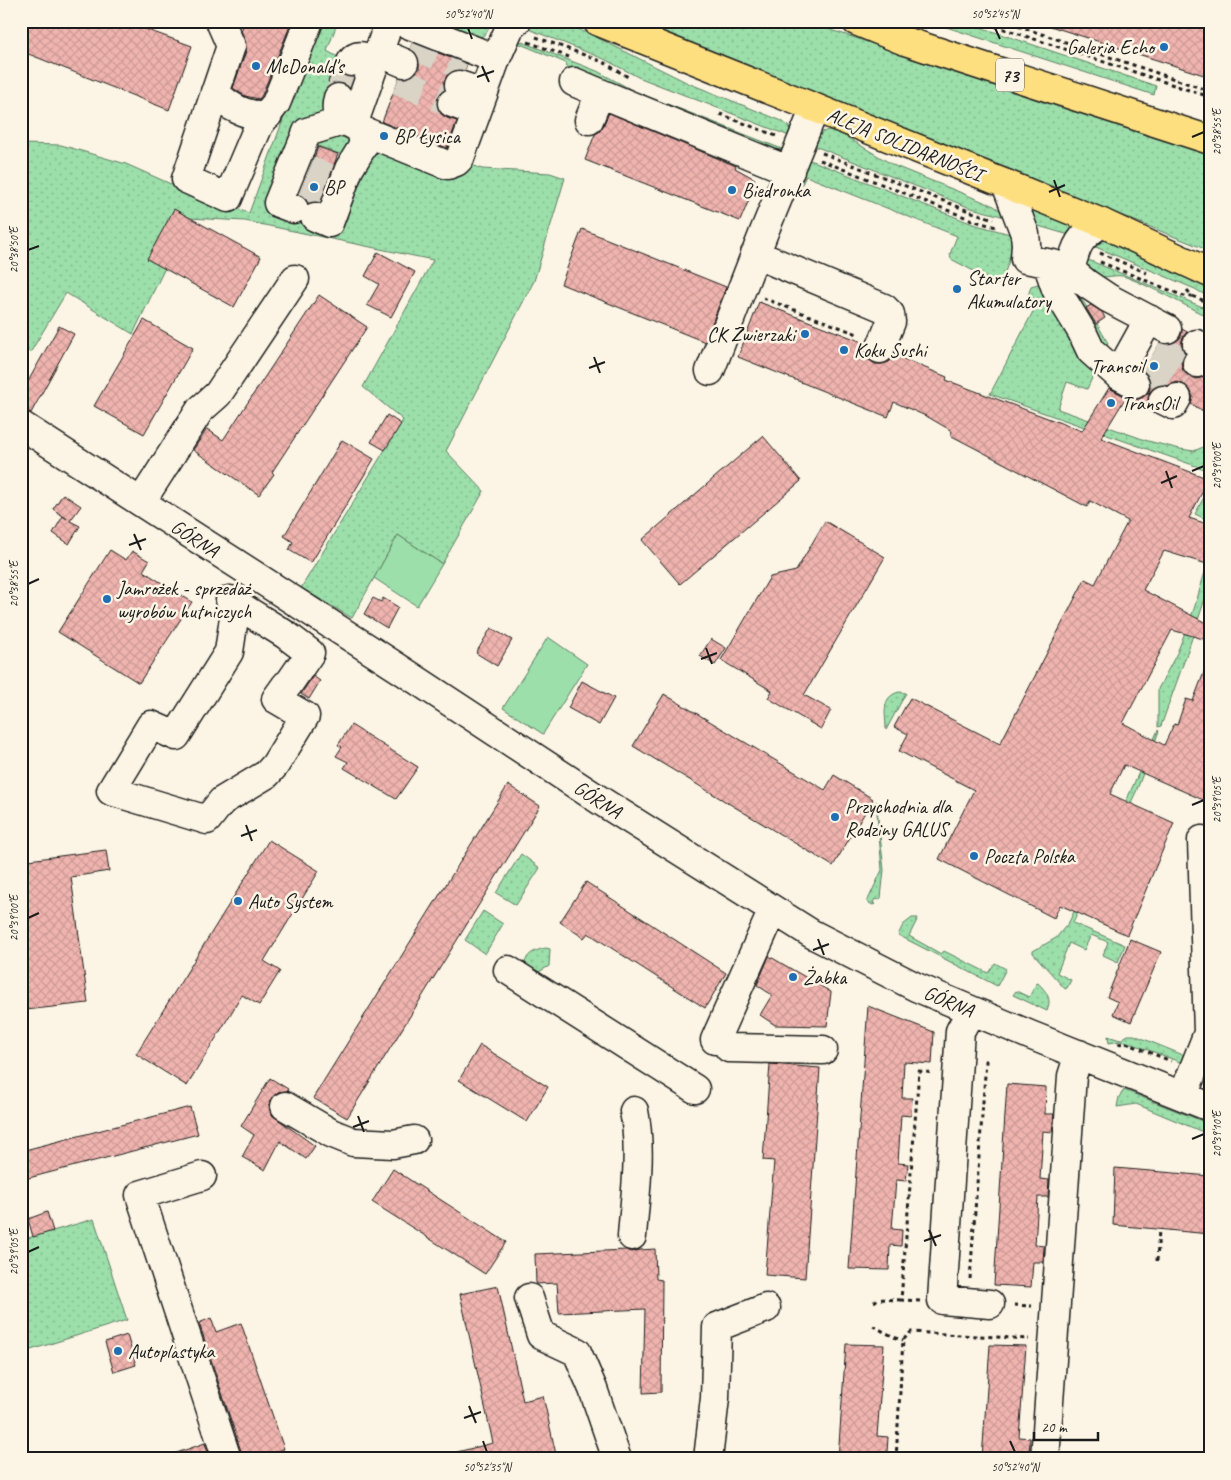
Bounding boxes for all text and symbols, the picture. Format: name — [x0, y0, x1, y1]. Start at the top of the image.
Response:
text: 50°52'40"N — [444, 6, 493, 22]
text: 50°52'45"N — [971, 6, 1020, 22]
place label: Galeria Echo — [1067, 35, 1156, 60]
marker: Galeria Echo — [1158, 41, 1170, 53]
place label: McDonald's — [266, 54, 346, 79]
road number: 73 — [996, 58, 1024, 92]
marker: McDonald's — [250, 60, 262, 72]
street label: ALEJA SOLIDARNOŚCI — [824, 102, 991, 189]
text: 20°38'55"E — [1209, 107, 1225, 155]
place label: BP Łysica — [394, 124, 462, 149]
marker: BP Łysica — [378, 130, 390, 142]
place label: BP — [324, 175, 346, 200]
place label: Biedronka — [742, 178, 811, 203]
marker: BP — [308, 181, 320, 193]
marker: Biedronka — [726, 184, 738, 196]
text: 20°38'50"E — [6, 225, 22, 273]
place label: Starter Akumulatory — [967, 266, 1053, 314]
marker: Starter Akumulatory — [951, 283, 963, 295]
place label: CK Zwierzaki — [707, 322, 797, 347]
marker: CK Zwierzaki — [799, 328, 811, 340]
place label: Koku Sushi — [854, 338, 929, 363]
marker: Koku Sushi — [838, 344, 850, 356]
place label: Transoil — [1091, 354, 1148, 379]
marker: Transoil — [1148, 360, 1160, 372]
place label: TransOil — [1121, 391, 1181, 416]
marker: TransOil — [1105, 397, 1117, 409]
text: 20°39'00"E — [1209, 441, 1225, 489]
street label: GÓRNA — [166, 514, 224, 563]
text: 20°38'55"E — [6, 559, 22, 607]
place label: Jamrożek - sprzedaż wyrobów hutniczych — [116, 576, 253, 624]
marker: Jamrożek - sprzedaż wyrobów hutniczych — [101, 593, 113, 605]
street label: GÓRNA — [569, 775, 627, 824]
text: 20°39'05"E — [1209, 775, 1225, 823]
place label: Przychodnia dla Rodziny GALUS — [845, 794, 953, 842]
marker: Przychodnia dla Rodziny GALUS — [829, 811, 841, 823]
place label: Poczta Polska — [984, 844, 1076, 869]
marker: Poczta Polska — [968, 850, 980, 862]
place label: Auto System — [248, 889, 334, 914]
text: 20°39'00"E — [6, 893, 22, 941]
marker: Auto System — [232, 895, 244, 907]
place label: Żabka — [803, 965, 848, 990]
marker: Żabka — [787, 971, 799, 983]
street label: GÓRNA — [920, 980, 978, 1023]
text: 20°39'10"E — [1209, 1109, 1225, 1157]
text: 20°39'05"E — [6, 1227, 22, 1275]
place label: Autoplastyka — [128, 1339, 216, 1364]
marker: Autoplastyka — [112, 1345, 124, 1357]
scale bar — [1034, 1410, 1097, 1442]
text: 20 m — [1041, 1418, 1068, 1437]
text: 50°52'35"N — [463, 1459, 512, 1475]
text: 50°52'40"N — [991, 1459, 1040, 1475]

